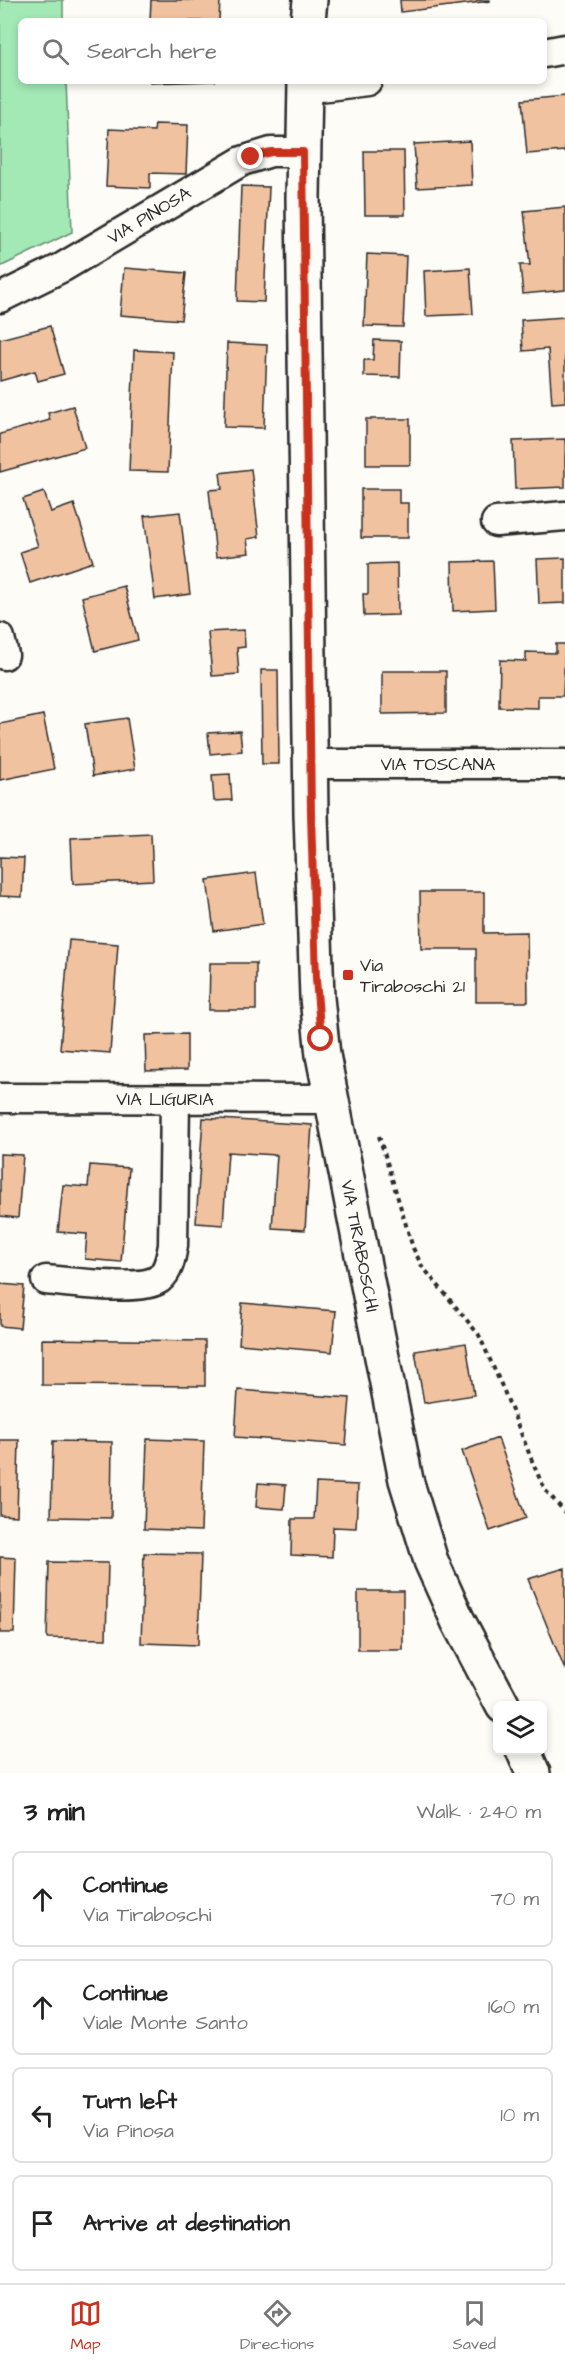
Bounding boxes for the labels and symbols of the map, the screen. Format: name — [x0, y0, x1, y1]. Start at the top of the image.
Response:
route end — [237, 143, 263, 169]
street label: VIA PINOSA — [103, 180, 196, 250]
street label: VIA TOSCANA — [381, 752, 496, 777]
place label: Via Tiraboschi 21 — [360, 953, 465, 999]
marker: Via Tiraboschi 21 — [341, 968, 355, 982]
route start — [307, 1025, 333, 1051]
street label: VIA LIGURIA — [116, 1087, 214, 1112]
street label: VIA TIRABOSCHI — [334, 1178, 385, 1314]

